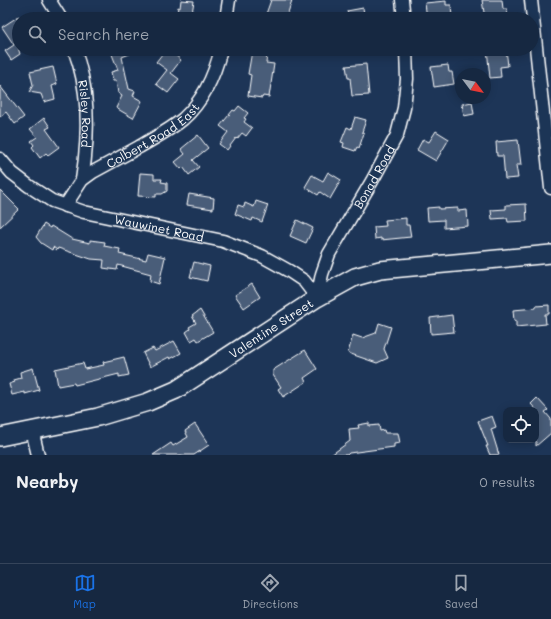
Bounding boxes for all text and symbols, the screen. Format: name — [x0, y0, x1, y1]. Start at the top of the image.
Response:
search box — [12, 12, 539, 56]
icon: search — [26, 23, 48, 45]
text: Search here — [58, 24, 149, 44]
north arrow — [455, 68, 491, 104]
street label: Risley Road — [75, 78, 95, 148]
street label: Colbert Road East — [103, 99, 203, 171]
street label: Bonad Road — [350, 142, 398, 211]
street label: Wauwinet Road — [113, 211, 206, 245]
street label: Valentine Street — [226, 295, 316, 361]
map controls — [503, 407, 539, 443]
button: locate — [503, 407, 539, 443]
text: Nearby — [16, 470, 78, 492]
text: 0 results — [480, 473, 535, 490]
tab: Map — [73, 572, 96, 611]
tab: Directions — [242, 572, 298, 611]
tab: Saved — [445, 572, 478, 611]

